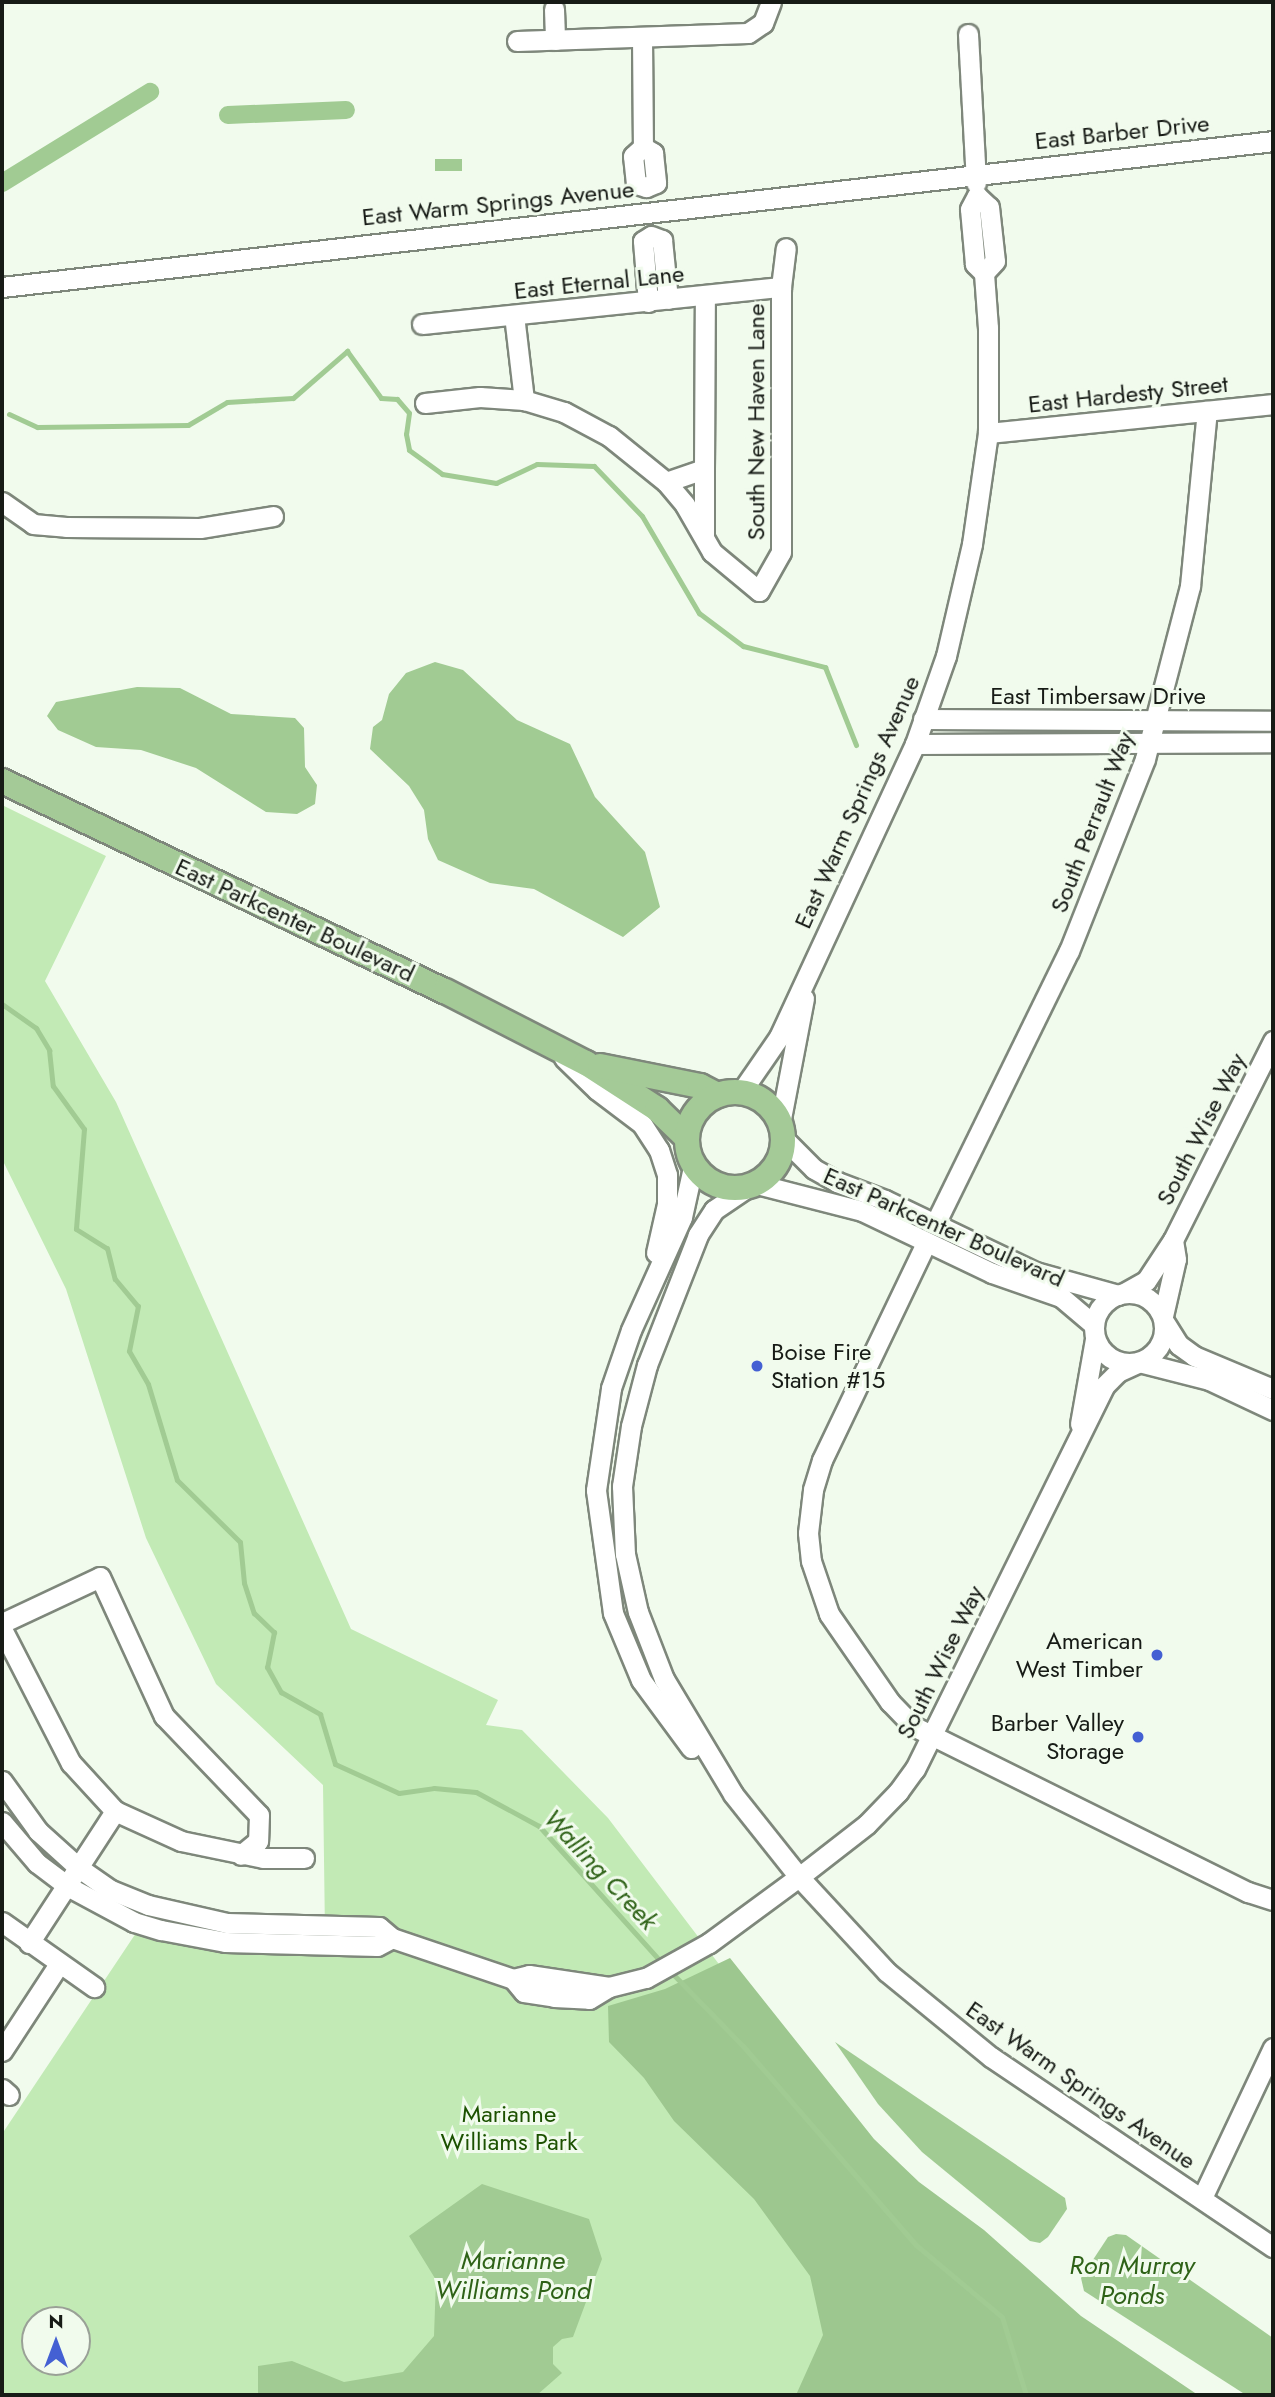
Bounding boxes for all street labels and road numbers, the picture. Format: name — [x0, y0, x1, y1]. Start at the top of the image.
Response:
street label: East Barber Drive — [1033, 109, 1211, 155]
street label: East Warm Springs Avenue — [360, 174, 636, 232]
street label: East Eternal Lane — [512, 259, 686, 305]
street label: South New Haven Lane — [742, 304, 770, 540]
street label: East Hardesty Street — [1027, 369, 1229, 419]
street label: East Warm Springs Avenue — [788, 671, 926, 933]
street label: East Timbersaw Drive — [990, 682, 1206, 710]
street label: South Perrault Way — [1044, 727, 1140, 917]
street label: East Parkcenter Boulevard — [171, 852, 419, 988]
street label: South Wise Way — [1150, 1048, 1252, 1210]
street label: East Parkcenter Boulevard — [819, 1161, 1069, 1293]
street label: South Wise Way — [890, 1581, 990, 1743]
street label: East Warm Springs Avenue — [961, 1995, 1201, 2175]

